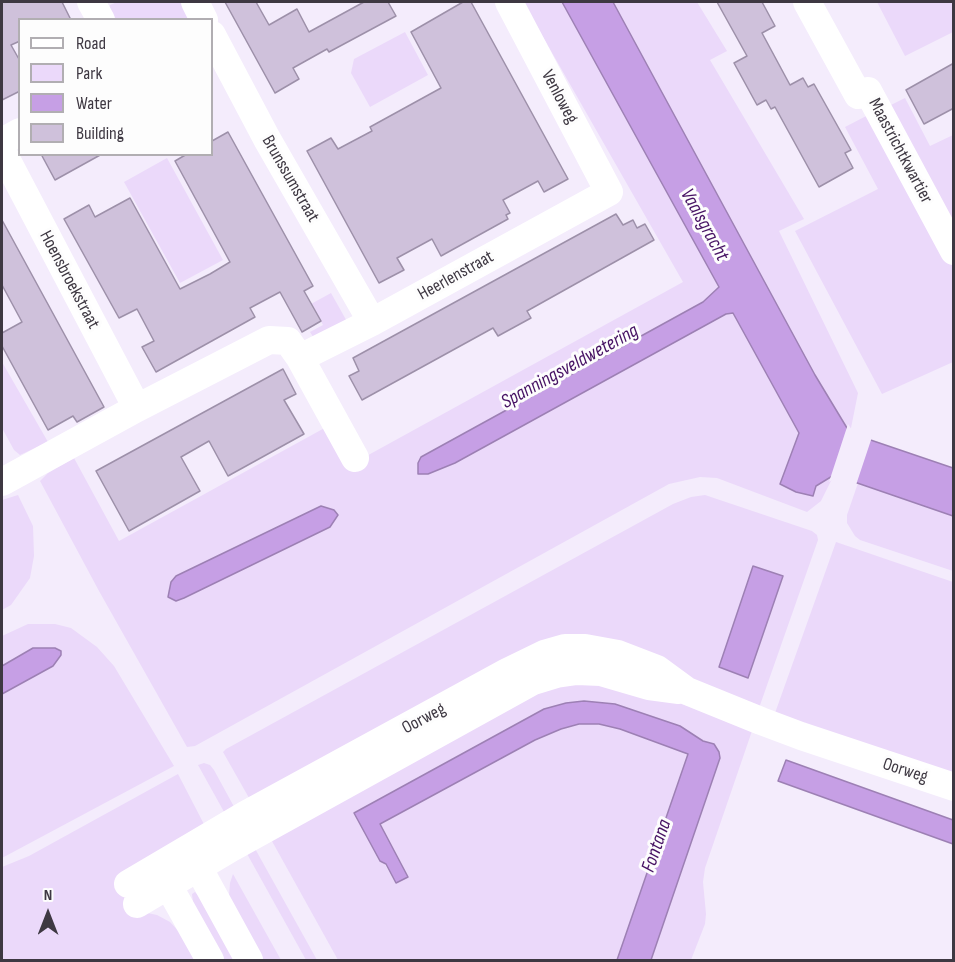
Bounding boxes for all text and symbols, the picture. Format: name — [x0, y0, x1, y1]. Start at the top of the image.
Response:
legend — [18, 18, 213, 156]
text: Road — [76, 33, 106, 54]
text: Park — [76, 63, 102, 84]
street label: Venloweg — [536, 66, 582, 128]
text: Water — [76, 93, 112, 114]
street label: Maastrichtkwartier — [863, 95, 937, 207]
text: Building — [76, 123, 124, 144]
street label: Brunssumstraat — [257, 132, 323, 226]
water label: Vaalsgracht — [674, 185, 734, 265]
street label: Hoensbroekstraat — [34, 227, 104, 333]
street label: Heerlenstraat — [414, 246, 498, 306]
water label: Spanningsveldwetering — [497, 319, 643, 415]
street label: Oorweg — [399, 699, 449, 739]
street label: Oorweg — [880, 754, 930, 788]
water label: Fontana — [637, 817, 677, 875]
north arrow — [18, 884, 78, 944]
text: N — [44, 886, 52, 905]

